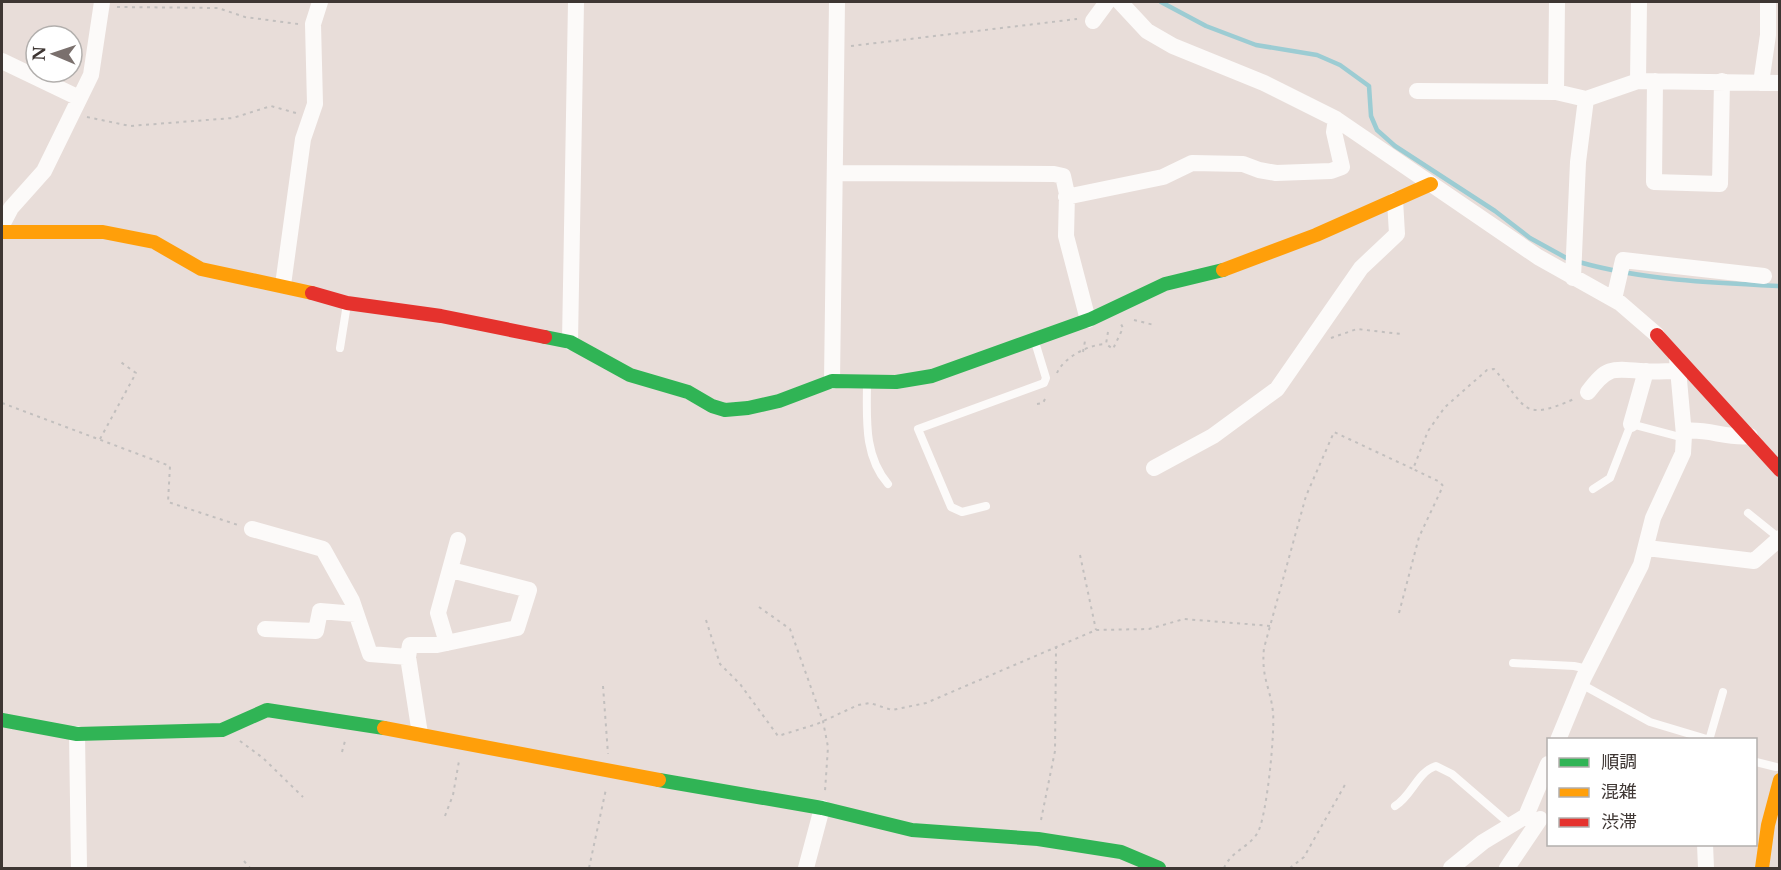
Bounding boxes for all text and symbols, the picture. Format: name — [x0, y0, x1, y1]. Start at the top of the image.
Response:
north arrow — [24, 24, 84, 84]
text: N — [29, 46, 49, 61]
legend — [1547, 738, 1757, 846]
text: 順調 — [1601, 751, 1637, 773]
text: 混雑 — [1601, 781, 1637, 803]
text: 渋滞 — [1601, 811, 1637, 833]

